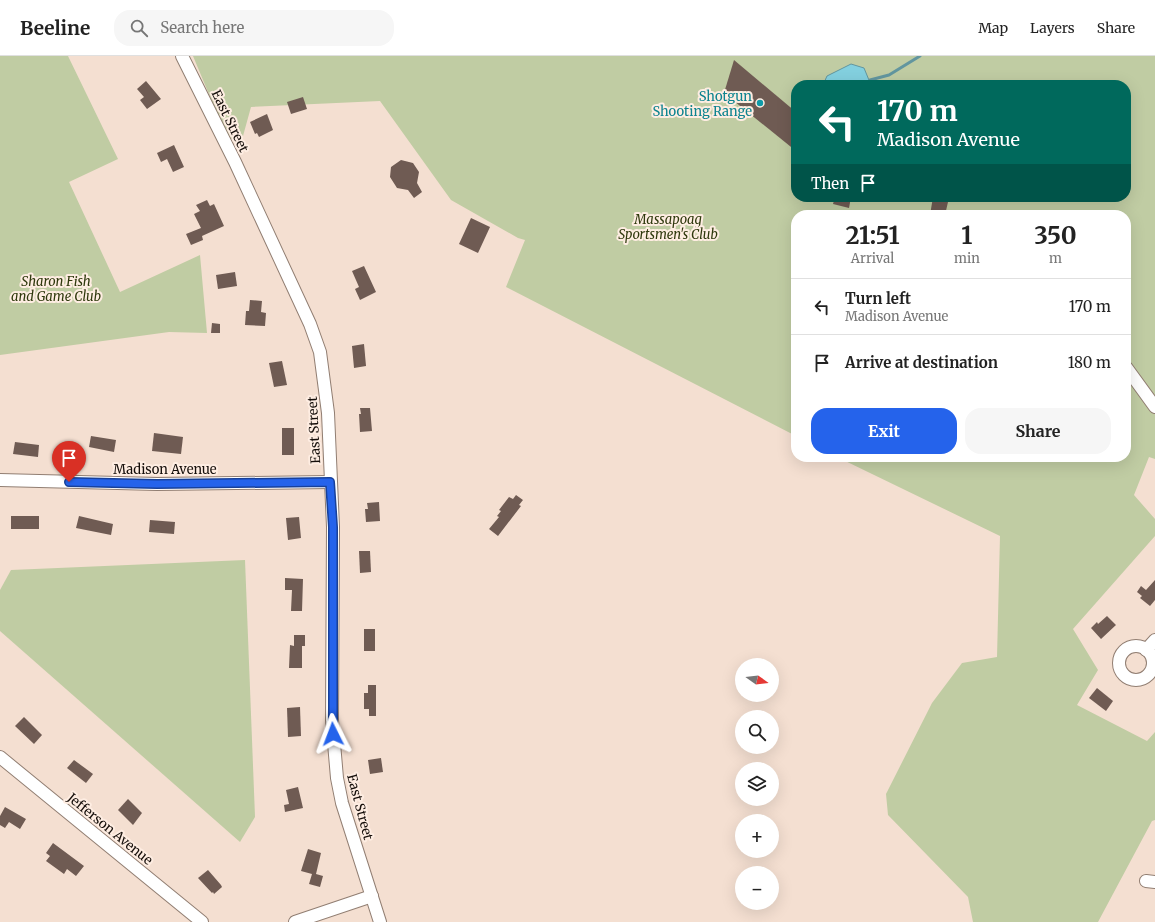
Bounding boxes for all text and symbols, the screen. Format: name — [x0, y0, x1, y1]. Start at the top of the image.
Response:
search box — [114, 10, 394, 46]
text: Beeline — [20, 16, 90, 40]
icon: search — [128, 17, 150, 39]
text: Search here — [160, 18, 244, 37]
text: Map — [978, 19, 1008, 37]
text: Layers — [1030, 19, 1075, 37]
text: Share — [1097, 19, 1135, 37]
street label: East Street — [208, 87, 252, 155]
place label: Shotgun Shooting Range — [652, 88, 752, 120]
text: 170 m — [877, 93, 958, 129]
icon: left — [811, 96, 863, 148]
marker: Shotgun Shooting Range — [755, 98, 765, 108]
text: Madison Avenue — [877, 128, 1020, 151]
icon: arrive — [857, 172, 879, 194]
text: Then — [811, 174, 849, 193]
park label: Massapoag Sportsmen's Club — [618, 211, 718, 243]
text: 21:51 — [845, 220, 900, 251]
text: 1 — [961, 220, 972, 251]
text: 350 — [1034, 220, 1077, 251]
text: Arrival — [851, 250, 894, 267]
text: min — [954, 250, 980, 267]
text: m — [1049, 250, 1062, 267]
park label: Sharon Fish and Game Club — [11, 273, 101, 305]
text: Turn left — [845, 289, 911, 308]
icon: left — [811, 296, 833, 318]
text: 170 m — [1069, 297, 1111, 316]
text: Madison Avenue — [845, 308, 948, 325]
icon: arrive — [811, 352, 833, 374]
text: Arrive at destination — [845, 353, 998, 372]
text: 180 m — [1068, 353, 1111, 372]
street label: East Street — [304, 396, 324, 464]
button: Exit — [811, 408, 957, 454]
button: Share — [965, 408, 1111, 454]
pin — [52, 441, 86, 482]
icon: arrive — [58, 447, 80, 469]
street label: Madison Avenue — [113, 461, 217, 478]
north arrow — [735, 658, 779, 702]
map controls — [735, 658, 779, 910]
button: search — [735, 710, 779, 754]
position arrow — [312, 713, 354, 755]
button: layers — [735, 762, 779, 806]
street label: East Street — [343, 772, 377, 842]
street label: Jefferson Avenue — [63, 789, 156, 869]
button: + — [735, 814, 779, 858]
button: − — [735, 866, 779, 910]

